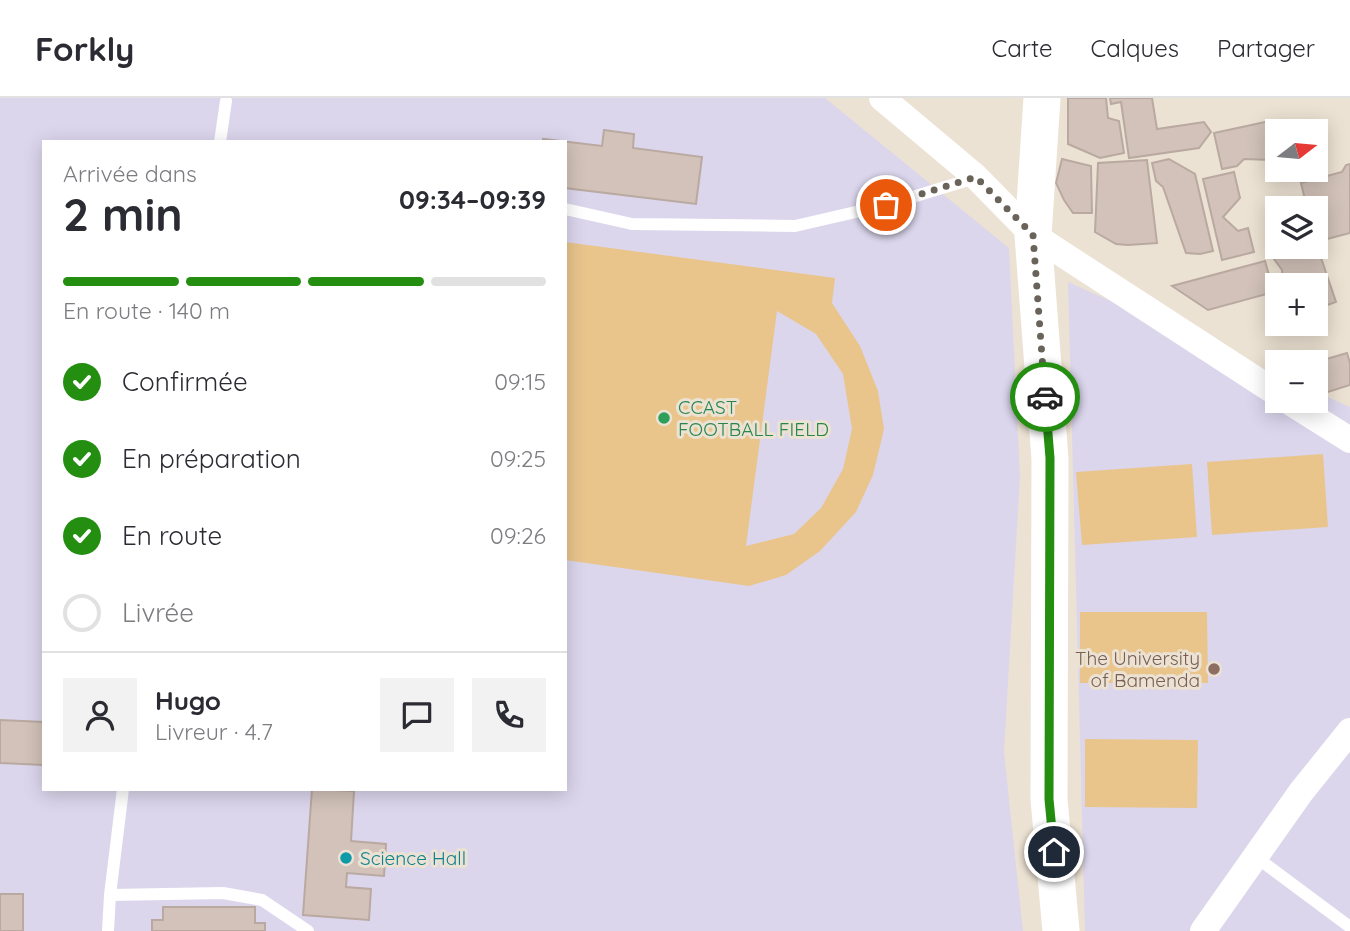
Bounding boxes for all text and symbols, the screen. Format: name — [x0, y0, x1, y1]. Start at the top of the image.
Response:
text: Forkly — [35, 28, 134, 69]
text: Carte — [991, 33, 1053, 63]
text: Calques — [1091, 33, 1179, 63]
text: Partager — [1217, 33, 1315, 63]
north arrow — [1265, 119, 1328, 182]
map controls — [1265, 119, 1328, 413]
text: Arrivée dans — [63, 159, 197, 188]
pin — [856, 175, 916, 235]
text: 09:34–09:39 — [399, 183, 546, 216]
text: 2 min — [63, 185, 183, 243]
icon: bag — [867, 186, 905, 224]
button: layers — [1265, 196, 1328, 259]
button: + — [1265, 273, 1328, 336]
text: En route · 140 m — [63, 296, 230, 325]
button: − — [1265, 350, 1328, 413]
courier — [1010, 362, 1080, 432]
icon: check — [63, 363, 101, 401]
text: Confirmée — [122, 365, 248, 398]
text: 09:15 — [494, 367, 546, 396]
icon: car — [1026, 378, 1064, 416]
place label: CCAST FOOTBALL FIELD — [678, 395, 829, 441]
marker: CCAST FOOTBALL FIELD — [656, 410, 672, 426]
icon: check — [63, 440, 101, 478]
text: En préparation — [122, 442, 301, 475]
text: 09:25 — [490, 444, 546, 473]
icon: check — [63, 517, 101, 555]
text: En route — [122, 519, 222, 552]
text: 09:26 — [490, 521, 546, 550]
text: Livrée — [122, 596, 194, 629]
place label: The University of Bamenda — [1075, 646, 1200, 692]
marker: The University of Bamenda — [1206, 661, 1222, 677]
button: person — [63, 678, 137, 752]
button: chat — [380, 678, 454, 752]
button: phone — [472, 678, 546, 752]
text: Hugo — [155, 684, 221, 717]
text: Livreur · 4.7 — [155, 717, 273, 746]
pin — [1024, 822, 1084, 882]
icon: home — [1035, 833, 1073, 871]
place label: Science Hall — [360, 846, 466, 870]
marker: Science Hall — [338, 850, 354, 866]

